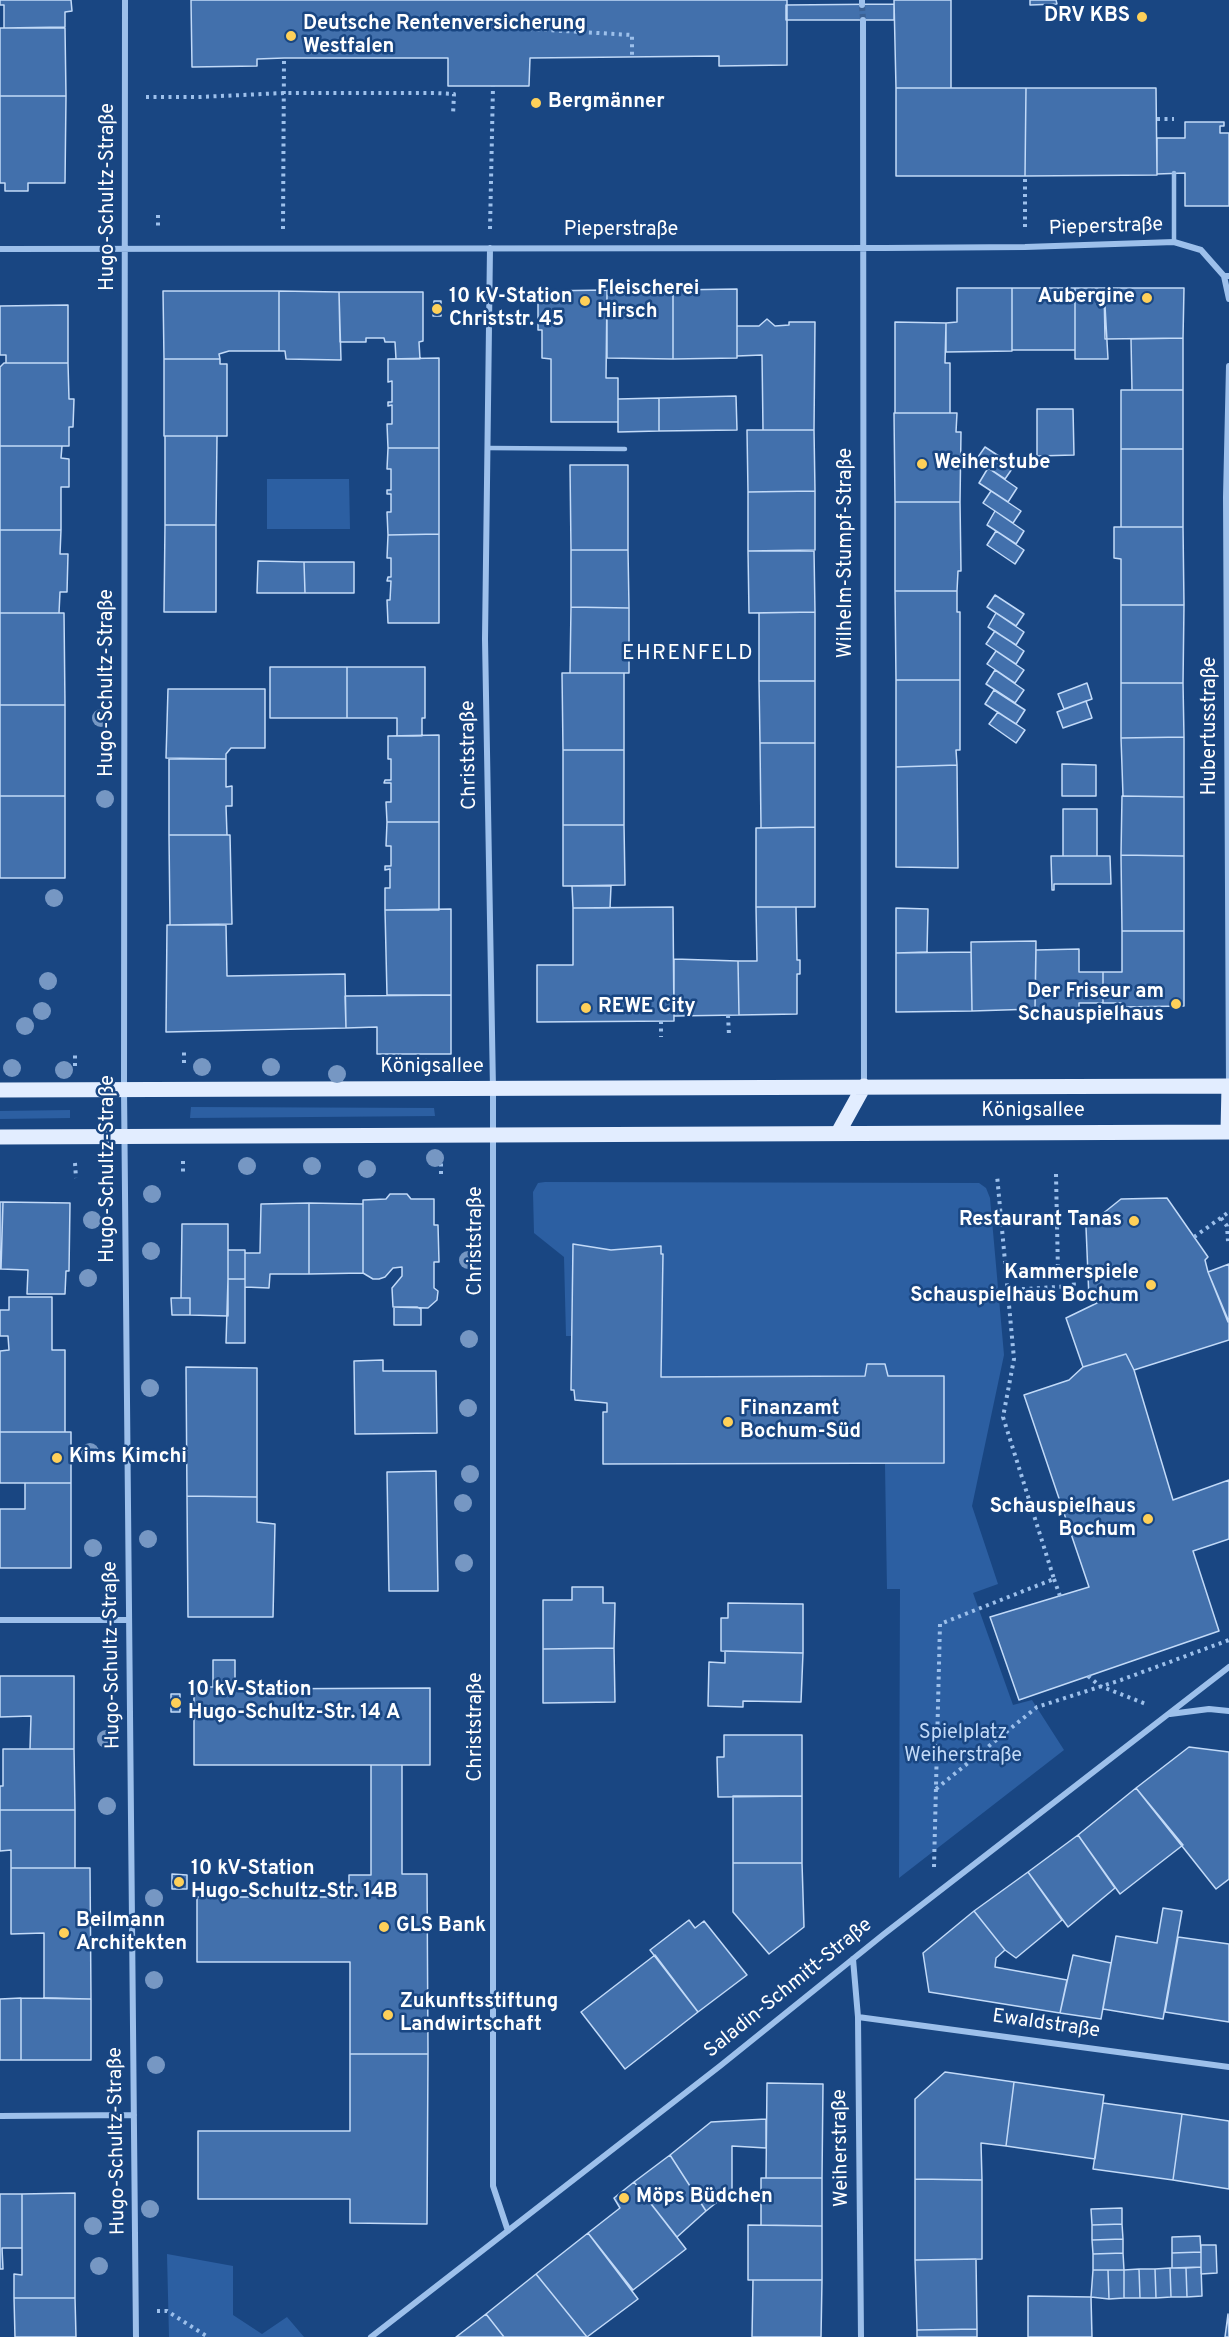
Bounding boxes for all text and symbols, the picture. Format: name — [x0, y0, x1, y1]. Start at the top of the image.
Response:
place label: DRV KBS — [1044, 5, 1130, 29]
marker: DRV KBS — [1135, 10, 1149, 24]
place label: Deutsche Rentenversicherung Westfalen — [303, 13, 586, 60]
marker: Deutsche Rentenversicherung Westfalen — [284, 29, 298, 43]
place label: Bergmänner — [548, 91, 665, 115]
marker: Bergmänner — [529, 96, 543, 110]
street label: Hugo-Schultz-Straße — [97, 103, 121, 291]
street label: Pieperstraße — [1048, 214, 1164, 242]
street label: Pieperstraße — [564, 219, 678, 243]
place label: Fleischerei Hirsch — [597, 278, 699, 325]
place label: 10 kV-Station Christstr. 45 — [449, 286, 573, 333]
place label: Aubergine — [1038, 286, 1135, 310]
marker: Aubergine — [1140, 291, 1154, 305]
marker: Fleischerei Hirsch — [578, 294, 592, 308]
marker: 10 kV-Station Christstr. 45 — [430, 302, 444, 316]
street label: Wilhelm-Stumpf-Straße — [835, 448, 859, 658]
place label: Weiherstube — [934, 452, 1050, 476]
marker: Weiherstube — [915, 457, 929, 471]
street label: Hugo-Schultz-Straße — [96, 589, 120, 777]
district label: EHRENFELD — [622, 642, 754, 668]
street label: Hubertusstraße — [1199, 656, 1223, 796]
street label: Christstraße — [457, 700, 483, 810]
place label: Der Friseur am Schauspielhaus — [1018, 981, 1164, 1028]
place label: REWE City — [598, 996, 696, 1020]
marker: Der Friseur am Schauspielhaus — [1169, 997, 1183, 1011]
marker: REWE City — [579, 1001, 593, 1015]
street label: Königsallee — [380, 1056, 484, 1080]
street label: Hugo-Schultz-Straße — [97, 1075, 121, 1263]
street label: Königsallee — [981, 1100, 1085, 1124]
street label: Christstraße — [465, 1186, 489, 1296]
place label: Restaurant Tanas — [959, 1209, 1122, 1233]
marker: Restaurant Tanas — [1127, 1214, 1141, 1228]
place label: Kammerspiele Schauspielhaus Bochum — [910, 1262, 1139, 1309]
marker: Kammerspiele Schauspielhaus Bochum — [1144, 1278, 1158, 1292]
place label: Finanzamt Bochum-Süd — [740, 1398, 861, 1445]
marker: Finanzamt Bochum-Süd — [721, 1415, 735, 1429]
place label: Kims Kimchi — [69, 1446, 187, 1470]
marker: Kims Kimchi — [50, 1451, 64, 1465]
place label: Schauspielhaus Bochum — [990, 1496, 1136, 1543]
marker: Schauspielhaus Bochum — [1141, 1512, 1155, 1526]
street label: Hugo-Schultz-Straße — [99, 1561, 127, 1749]
street label: Christstraße — [465, 1672, 489, 1782]
place label: 10 kV-Station Hugo-Schultz-Str. 14 A — [188, 1679, 400, 1726]
marker: 10 kV-Station Hugo-Schultz-Str. 14 A — [169, 1696, 183, 1710]
park label: Spielplatz Weiherstraße — [904, 1722, 1022, 1769]
place label: 10 kV-Station Hugo-Schultz-Str. 14B — [191, 1858, 398, 1905]
marker: 10 kV-Station Hugo-Schultz-Str. 14B — [172, 1875, 186, 1889]
place label: Beilmann Architekten — [76, 1910, 187, 1957]
street label: Saladin-Schmitt-Straße — [700, 1914, 878, 2064]
place label: GLS Bank — [396, 1915, 486, 1939]
marker: GLS Bank — [377, 1920, 391, 1934]
marker: Beilmann Architekten — [57, 1926, 71, 1940]
place label: Zukunftsstiftung Landwirtschaft — [400, 1991, 558, 2038]
street label: Ewaldstraße — [991, 2006, 1101, 2044]
marker: Zukunftsstiftung Landwirtschaft — [381, 2008, 395, 2022]
street label: Hugo-Schultz-Straße — [104, 2047, 132, 2235]
street label: Weiherstraße — [829, 2089, 855, 2207]
place label: Möps Büdchen — [636, 2186, 773, 2210]
marker: Möps Büdchen — [617, 2191, 631, 2205]

